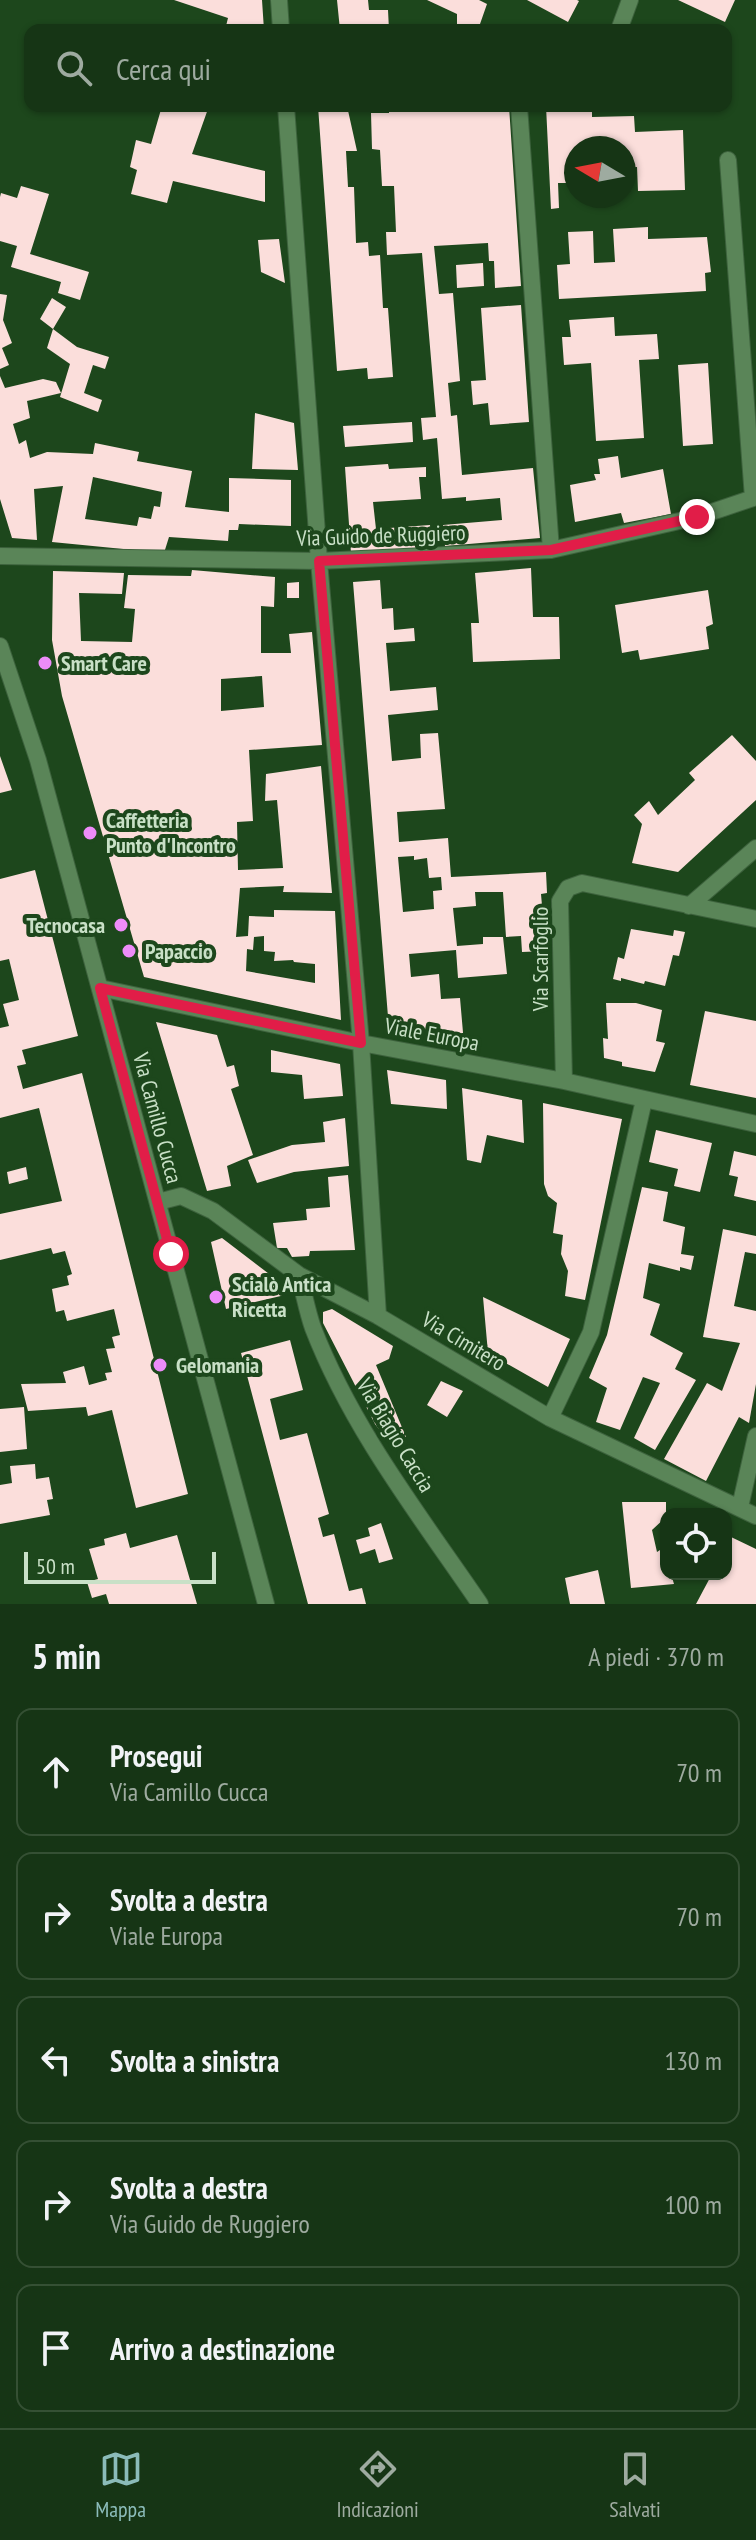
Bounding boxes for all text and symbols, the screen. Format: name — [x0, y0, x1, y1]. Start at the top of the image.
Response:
search box — [24, 24, 732, 112]
icon: search — [52, 46, 96, 90]
text: Cerca qui — [116, 49, 211, 88]
north arrow — [564, 136, 636, 208]
route end — [679, 499, 715, 535]
street label: Via Guido de Ruggiero — [295, 518, 466, 552]
place label: Smart Care — [61, 649, 147, 677]
marker: Smart Care — [36, 654, 54, 672]
place label: Caffetteria Punto d'Incontro — [106, 806, 236, 859]
marker: Caffetteria Punto d'Incontro — [81, 824, 99, 842]
street label: Via Scarfoglio — [526, 907, 554, 1012]
place label: Tecnocasa — [27, 911, 105, 939]
marker: Tecnocasa — [112, 916, 130, 934]
place label: Papaccio — [145, 937, 213, 965]
marker: Papaccio — [120, 942, 138, 960]
street label: Viale Europa — [381, 1011, 482, 1057]
street label: Via Camillo Cucca — [127, 1049, 189, 1186]
route start — [153, 1236, 189, 1272]
place label: Scialò Antica Ricetta — [232, 1270, 331, 1323]
marker: Scialò Antica Ricetta — [207, 1288, 225, 1306]
street label: Via Cimitero — [416, 1305, 511, 1377]
place label: Gelomania — [176, 1351, 259, 1379]
marker: Gelomania — [151, 1356, 169, 1374]
street label: Via Biagio Caccia — [350, 1372, 441, 1497]
map controls — [660, 1508, 732, 1580]
button: locate — [660, 1508, 732, 1580]
scale bar — [24, 1548, 216, 1584]
text: 50 m — [36, 1552, 75, 1580]
text: 5 min — [32, 1634, 101, 1678]
text: A piedi · 370 m — [588, 1640, 724, 1673]
text: Prosegui — [110, 1736, 203, 1775]
icon: ahead — [34, 1750, 78, 1794]
text: 70 m — [676, 1756, 722, 1789]
text: Via Camillo Cucca — [110, 1775, 268, 1808]
text: Svolta a destra — [110, 1880, 268, 1919]
icon: right — [34, 1894, 78, 1938]
text: 70 m — [676, 1900, 722, 1933]
text: Viale Europa — [110, 1919, 223, 1952]
icon: left — [34, 2038, 78, 2082]
text: Svolta a sinistra — [110, 2041, 279, 2080]
text: 130 m — [664, 2044, 722, 2077]
text: Svolta a destra — [110, 2168, 268, 2207]
icon: right — [34, 2182, 78, 2226]
text: 100 m — [664, 2188, 722, 2221]
text: Via Guido de Ruggiero — [110, 2207, 310, 2240]
icon: arrive — [34, 2326, 78, 2370]
text: Arrivo a destinazione — [110, 2329, 335, 2368]
tab: Mappa — [95, 2447, 146, 2523]
tab: Indicazioni — [336, 2447, 419, 2523]
tab: Salvati — [609, 2447, 661, 2523]

